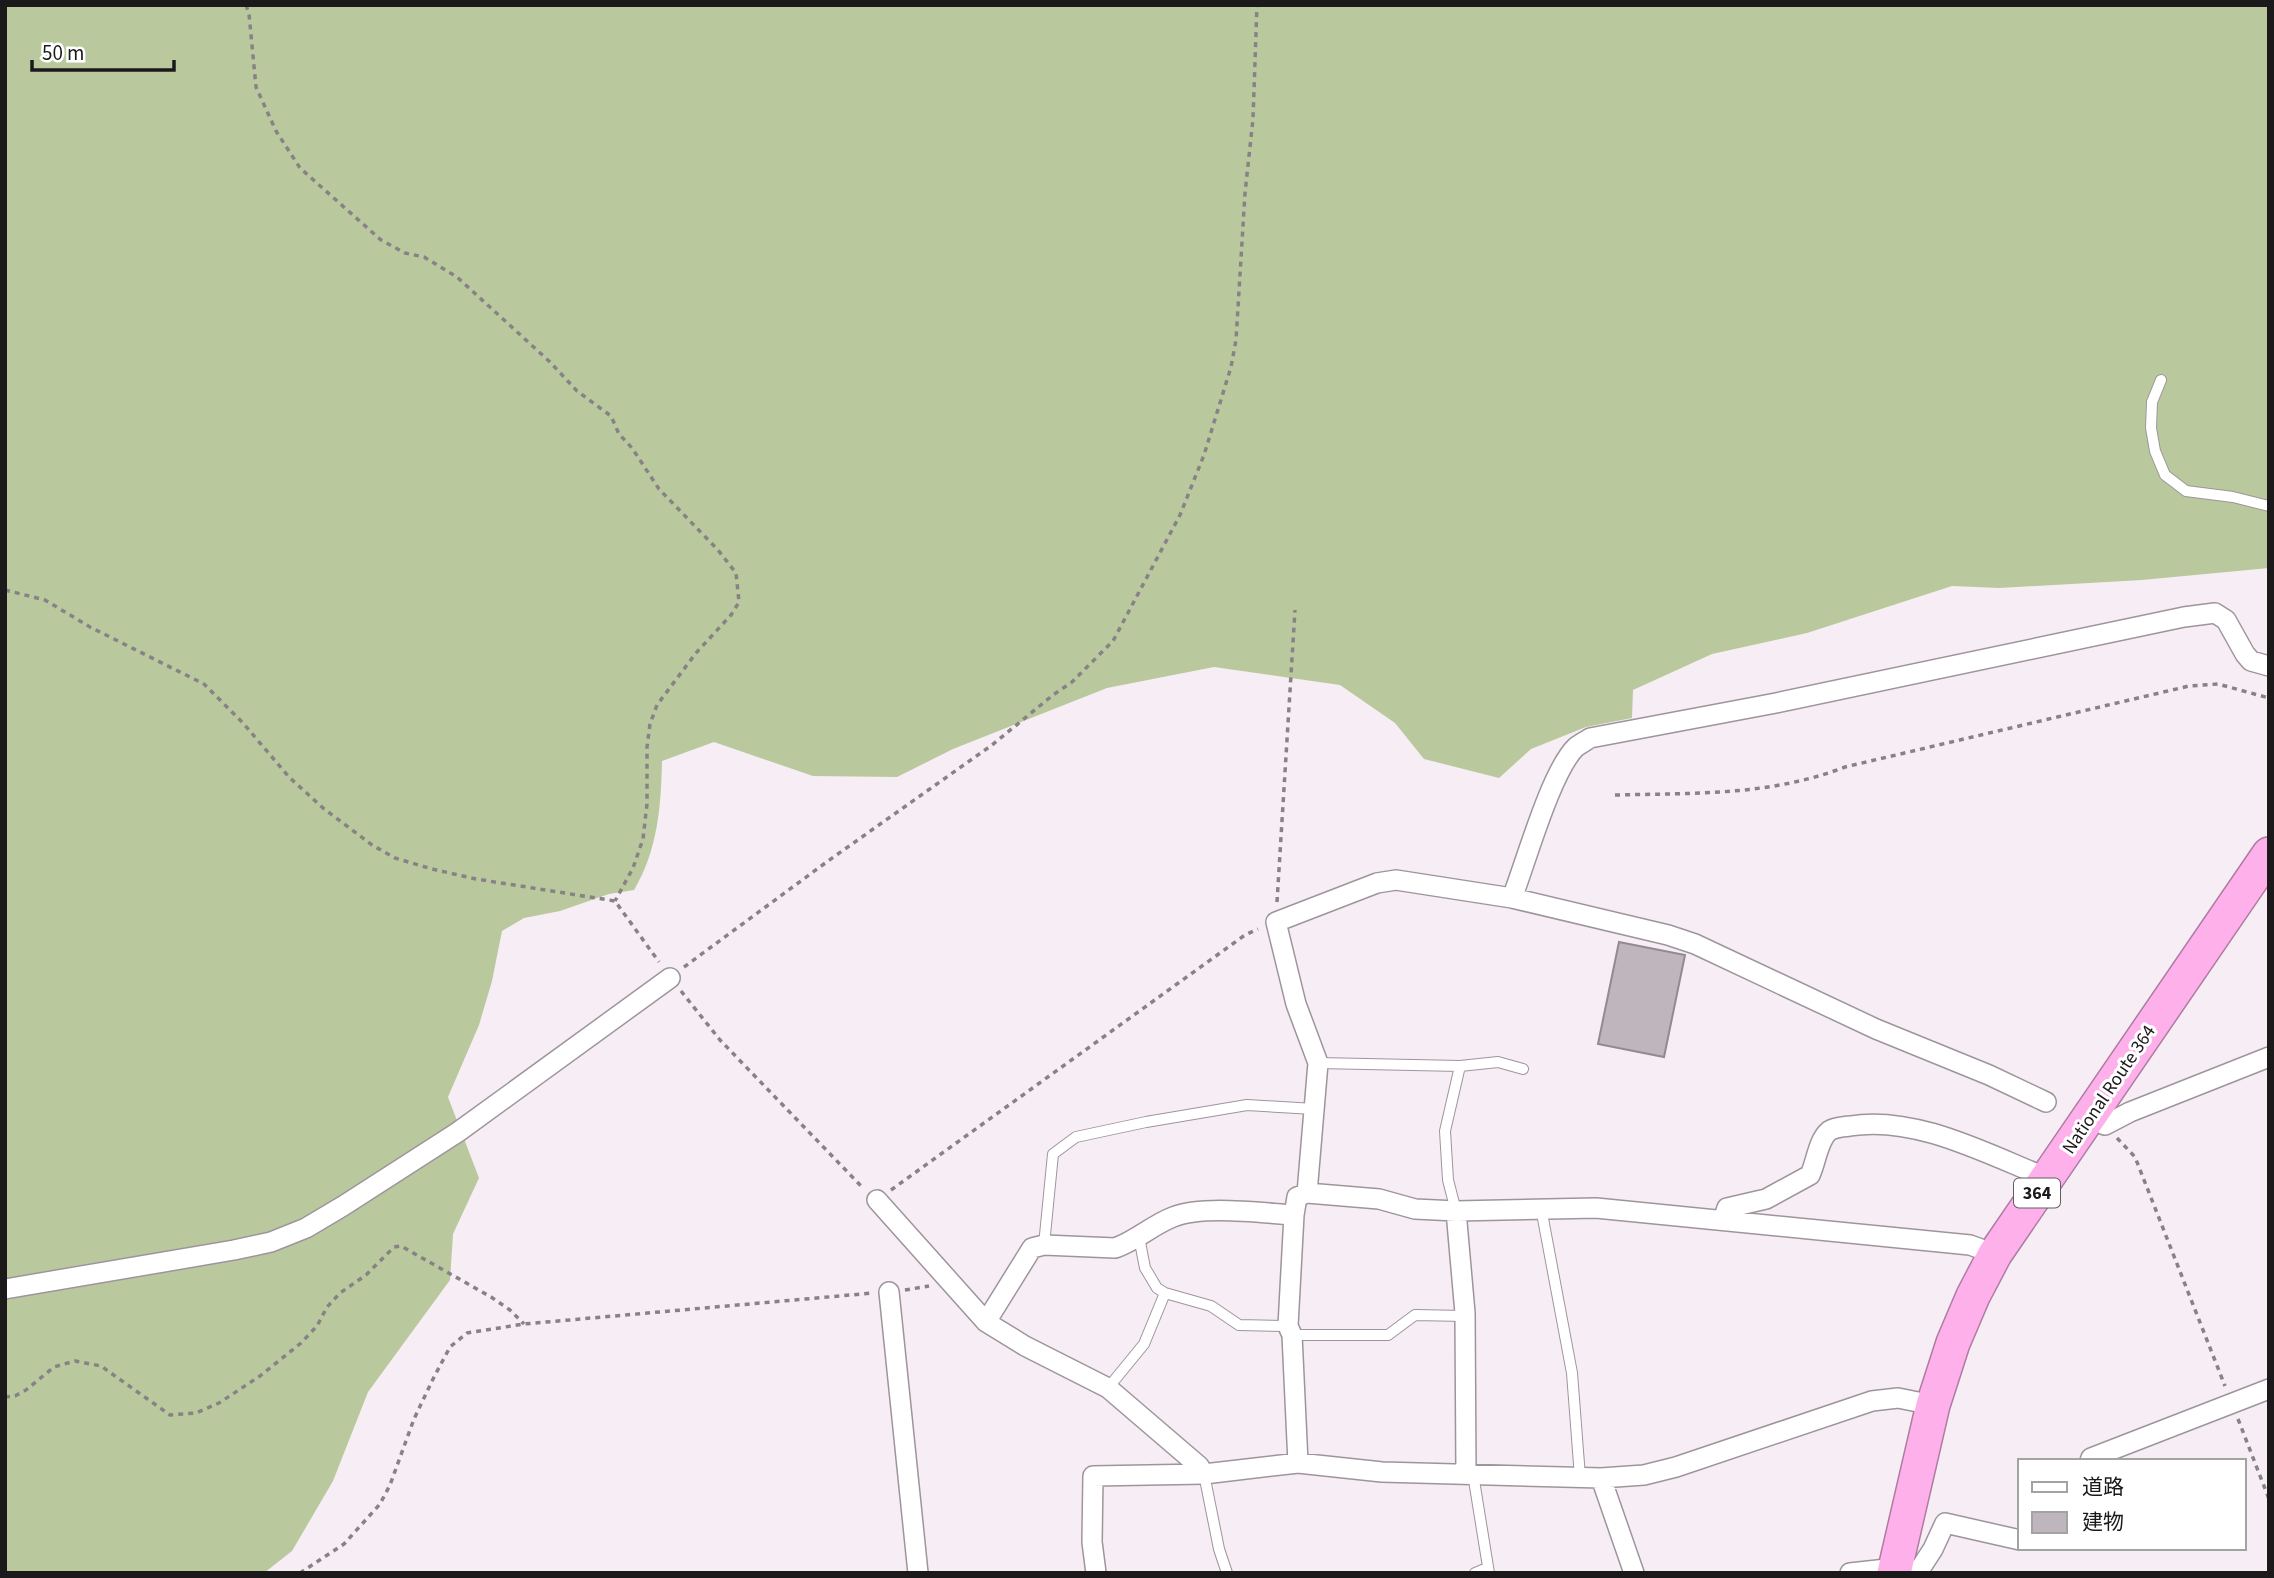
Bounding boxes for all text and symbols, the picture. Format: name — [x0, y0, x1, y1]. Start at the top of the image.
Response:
scale bar — [32, 28, 173, 72]
text: 50 m — [42, 38, 84, 68]
street label: National Route 364 — [2056, 1020, 2163, 1160]
road number: 364 — [2014, 1178, 2060, 1208]
legend — [2018, 1459, 2246, 1550]
text: 道路 — [2082, 1472, 2124, 1502]
text: 建物 — [2082, 1507, 2124, 1537]

